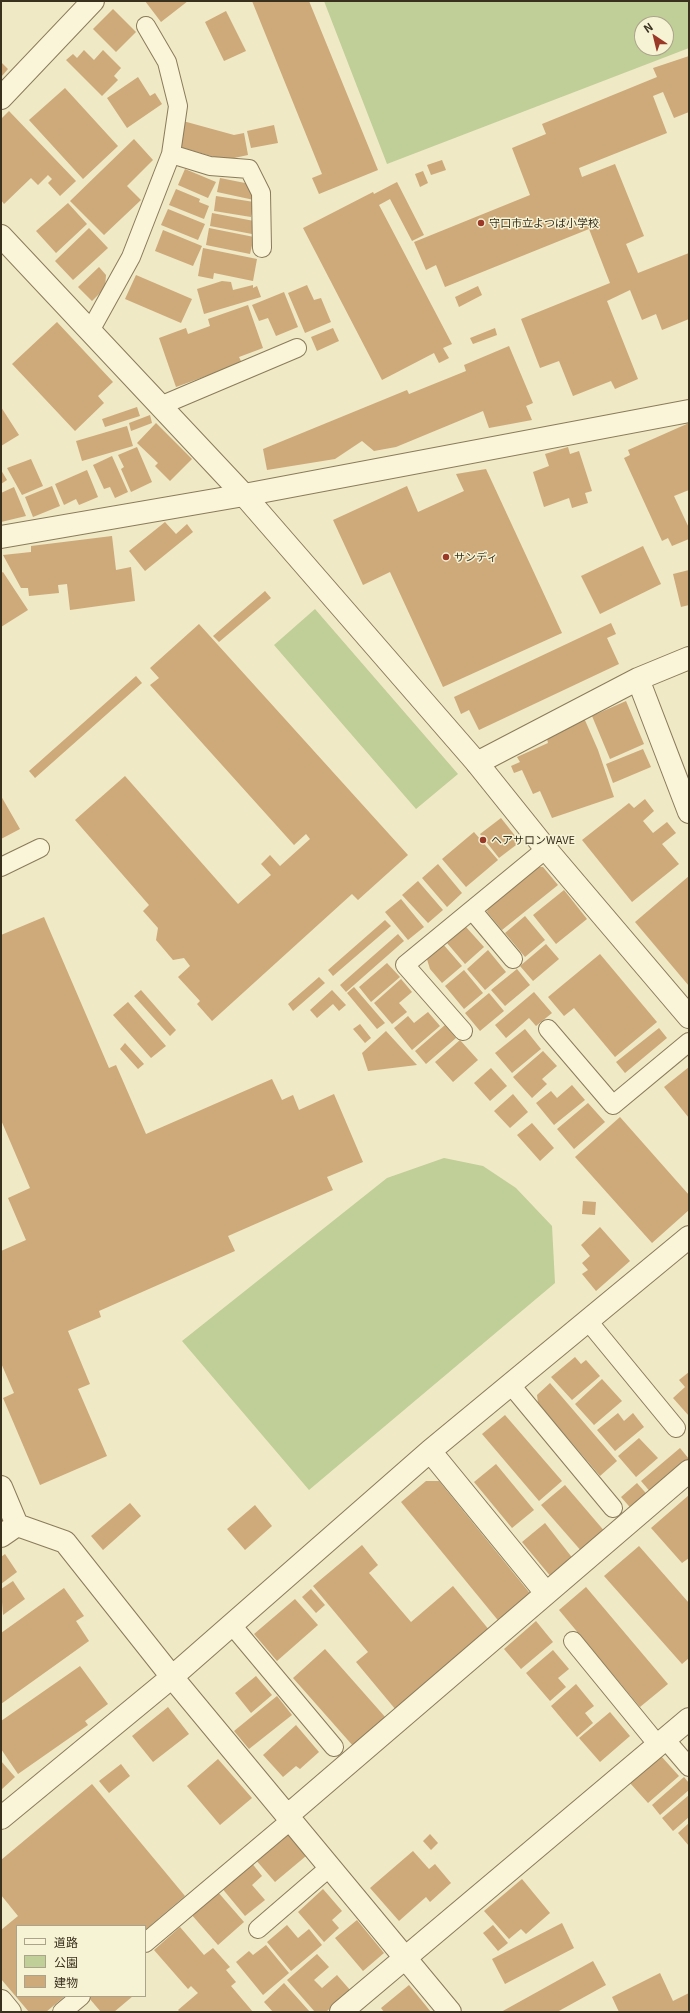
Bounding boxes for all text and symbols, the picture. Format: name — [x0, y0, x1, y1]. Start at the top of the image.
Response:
north arrow — [634, 16, 674, 56]
text: N — [640, 18, 656, 36]
place label: 守口市立よつば小学校 — [489, 216, 599, 230]
marker: 守口市立よつば小学校 — [476, 218, 486, 228]
place label: サンディ — [454, 550, 498, 564]
marker: サンディ — [441, 552, 451, 562]
place label: ヘアサロンWAVE — [491, 833, 575, 847]
marker: ヘアサロンWAVE — [478, 835, 488, 845]
legend — [16, 1925, 146, 1997]
text: 道路 — [54, 1933, 78, 1950]
text: 公園 — [54, 1953, 78, 1970]
text: 建物 — [54, 1973, 78, 1990]

